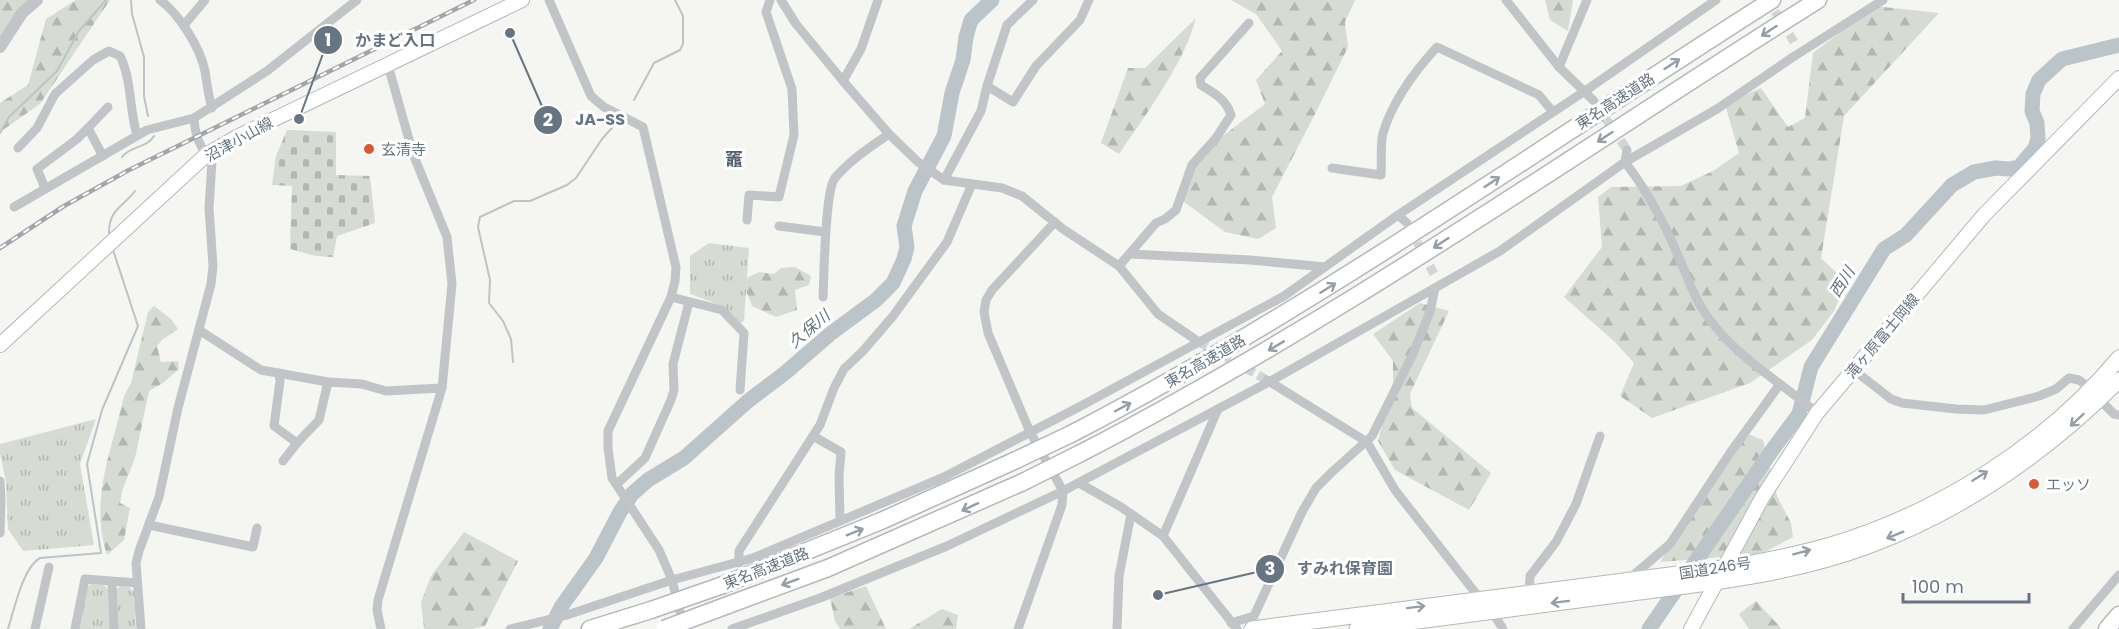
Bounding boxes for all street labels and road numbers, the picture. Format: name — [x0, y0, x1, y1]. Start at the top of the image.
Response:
street label: 東名高速道路 — [1572, 68, 1658, 134]
street label: 沼津小山線 — [201, 112, 277, 166]
street label: 滝ヶ原富士岡線 — [1840, 289, 1924, 383]
street label: 東名高速道路 — [1161, 329, 1249, 393]
street label: 東名高速道路 — [720, 542, 812, 594]
street label: 国道246号 — [1678, 552, 1752, 584]

